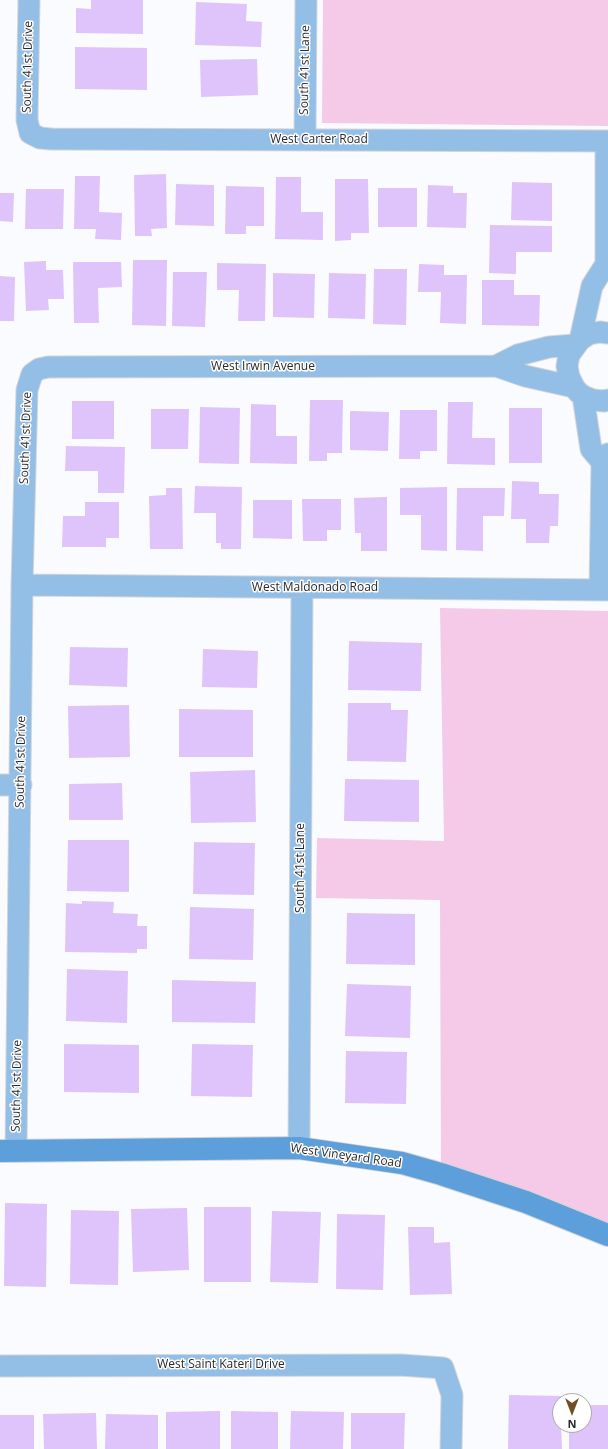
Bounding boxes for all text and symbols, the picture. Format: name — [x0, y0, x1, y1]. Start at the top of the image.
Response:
street label: South 41st Drive — [20, 21, 36, 113]
street label: South 41st Lane — [297, 25, 313, 115]
street label: West Carter Road — [270, 133, 368, 147]
street label: West Irwin Avenue — [211, 360, 315, 374]
street label: South 41st Drive — [17, 392, 35, 484]
street label: West Maldonado Road — [252, 581, 378, 595]
street label: South 41st Drive — [13, 716, 29, 808]
street label: South 41st Lane — [294, 823, 308, 913]
street label: South 41st Drive — [9, 1040, 25, 1132]
street label: West Vineyard Road — [290, 1141, 402, 1171]
street label: West Saint Kateri Drive — [157, 1358, 285, 1372]
north arrow — [552, 1393, 592, 1433]
text: N — [568, 1417, 576, 1432]

